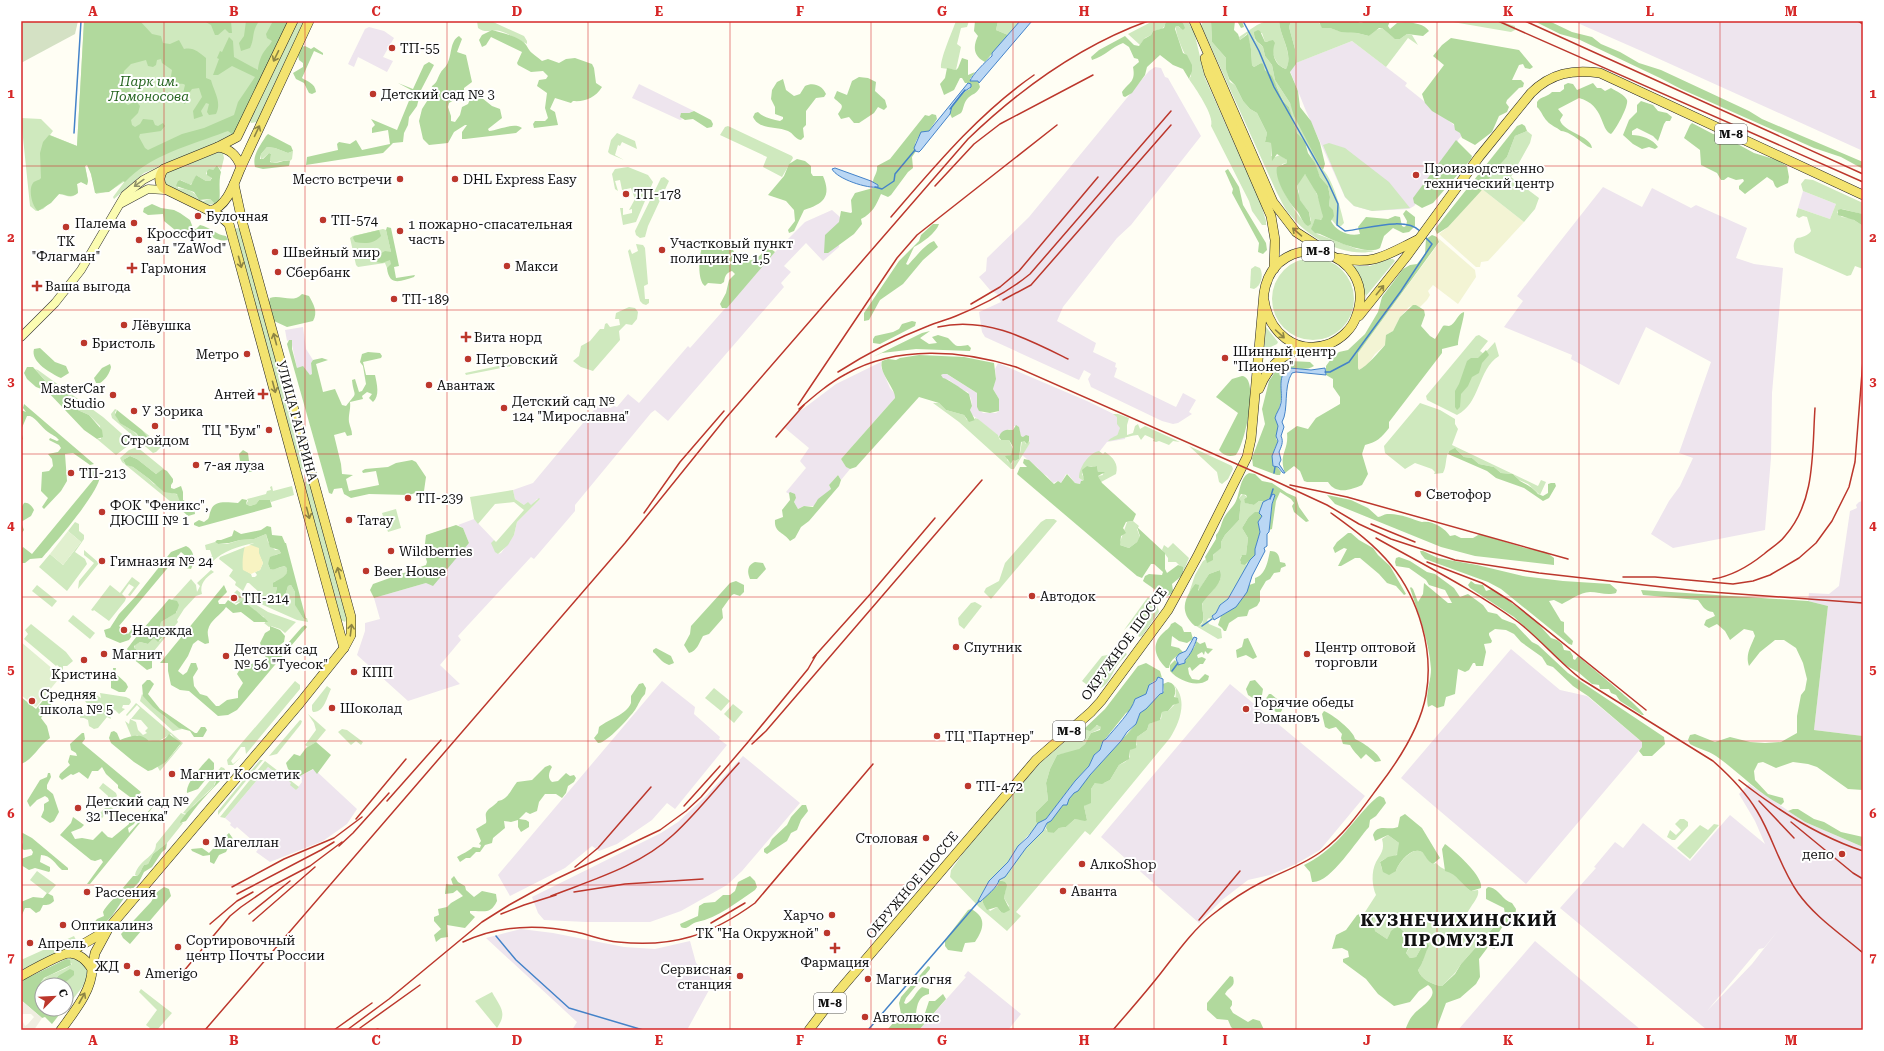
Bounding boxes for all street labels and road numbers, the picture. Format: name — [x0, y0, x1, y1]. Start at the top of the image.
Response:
road number: М-8 — [1715, 124, 1747, 144]
road number: М-8 — [1302, 241, 1334, 261]
street label: УЛИЦА ГАГАРИНА — [274, 359, 320, 483]
street label: ОКРУЖНОЕ ШОССЕ — [1078, 585, 1170, 703]
road number: М-8 — [1053, 721, 1085, 741]
street label: ОКРУЖНОЕ ШОССЕ — [863, 828, 961, 942]
road number: М-8 — [814, 993, 846, 1013]

